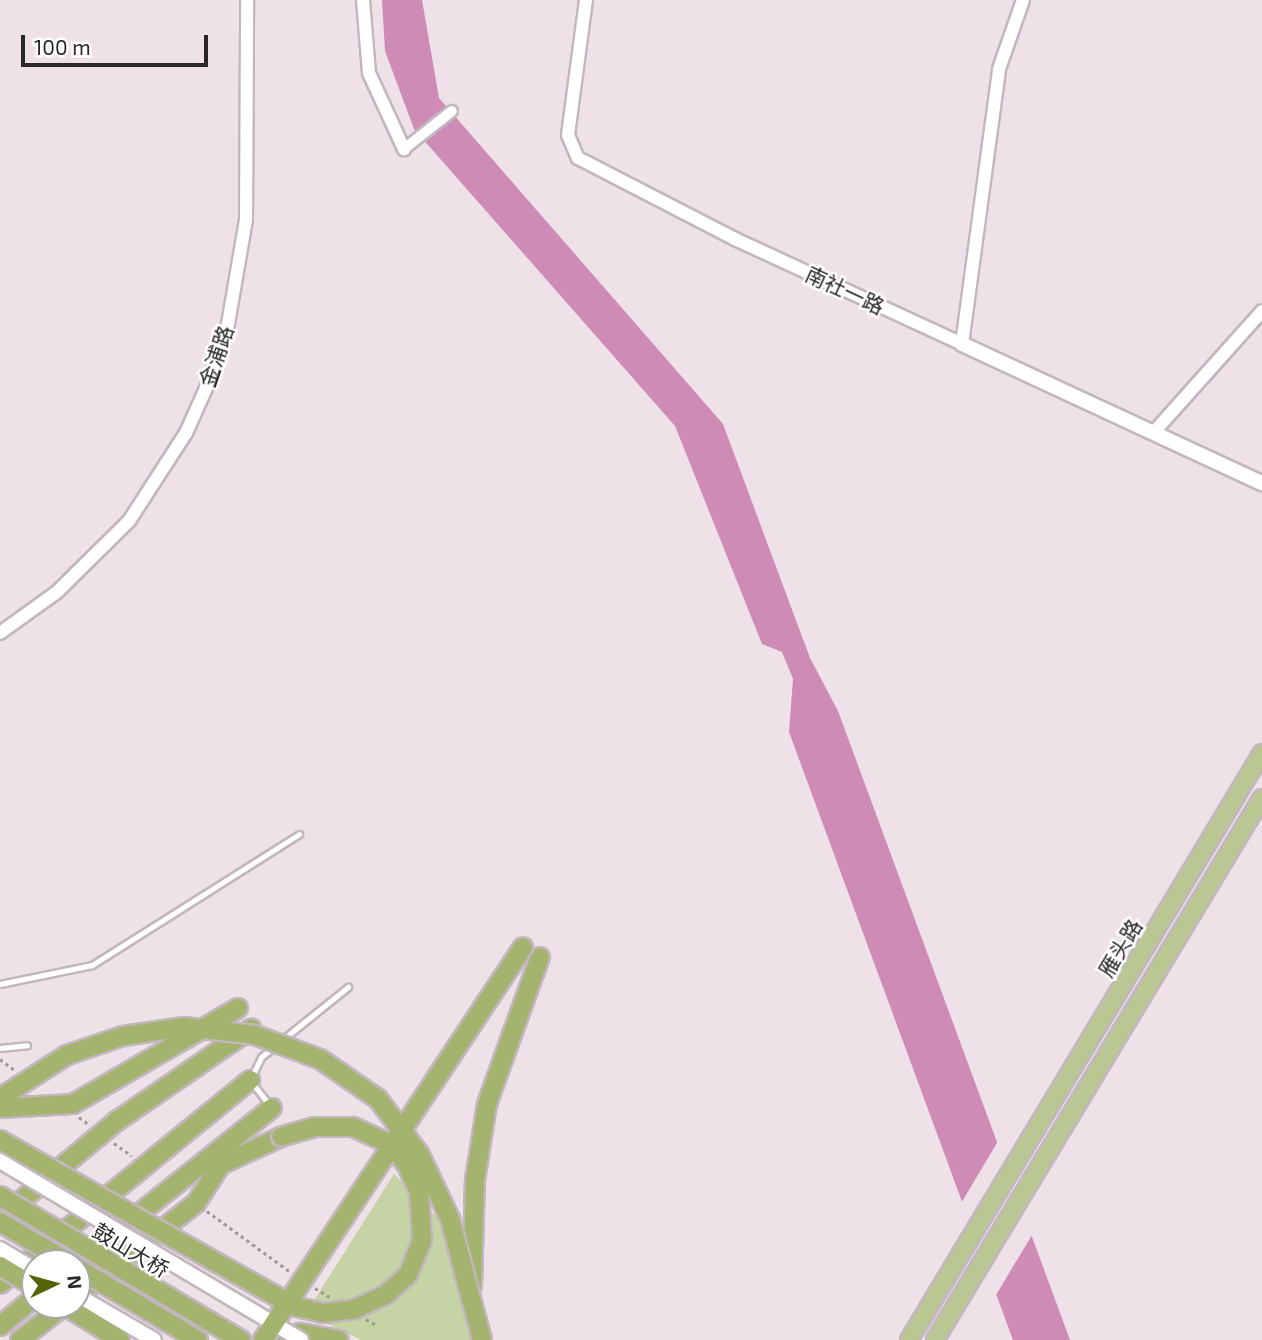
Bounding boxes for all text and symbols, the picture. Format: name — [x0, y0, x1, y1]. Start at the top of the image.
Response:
scale bar — [24, 21, 212, 65]
text: 100 m — [34, 34, 91, 59]
street label: 南社一路 — [802, 261, 888, 319]
street label: 金浦路 — [194, 322, 238, 390]
street label: 雁头路 — [1093, 915, 1147, 981]
street label: 鼓山大桥 — [89, 1218, 173, 1282]
north arrow — [21, 1249, 91, 1319]
text: N — [63, 1274, 87, 1290]

